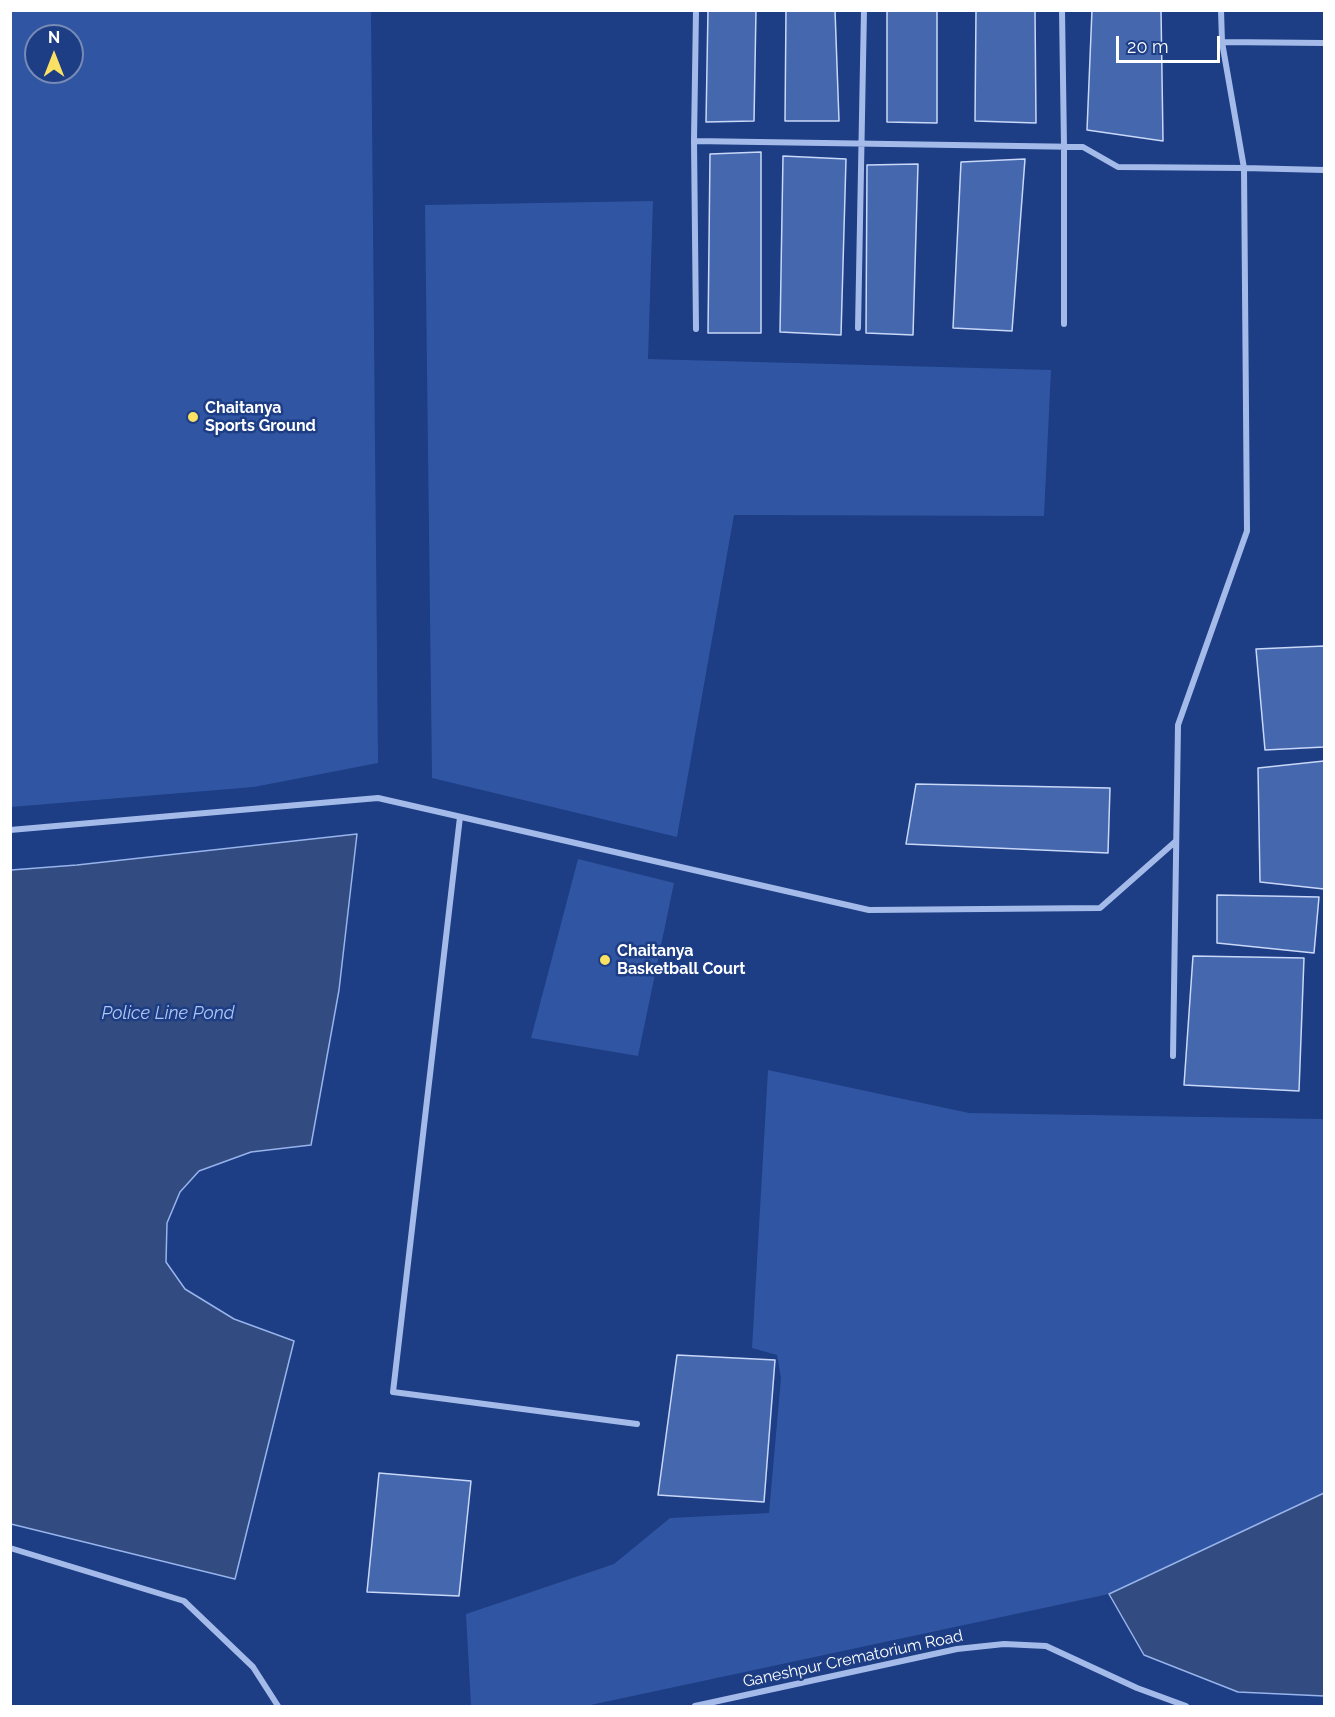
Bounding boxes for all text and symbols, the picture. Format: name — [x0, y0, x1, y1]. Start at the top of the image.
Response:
north arrow — [24, 24, 84, 84]
scale bar — [1119, 24, 1222, 62]
text: N — [48, 28, 60, 47]
text: 20 m — [1127, 36, 1169, 57]
place label: Chaitanya Sports Ground — [205, 398, 316, 436]
marker: Chaitanya Sports Ground — [186, 410, 200, 424]
place label: Chaitanya Basketball Court — [617, 941, 745, 979]
marker: Chaitanya Basketball Court — [598, 953, 612, 967]
water label: Police Line Pond — [101, 1003, 235, 1025]
street label: Ganeshpur Crematorium Road — [741, 1626, 965, 1692]

